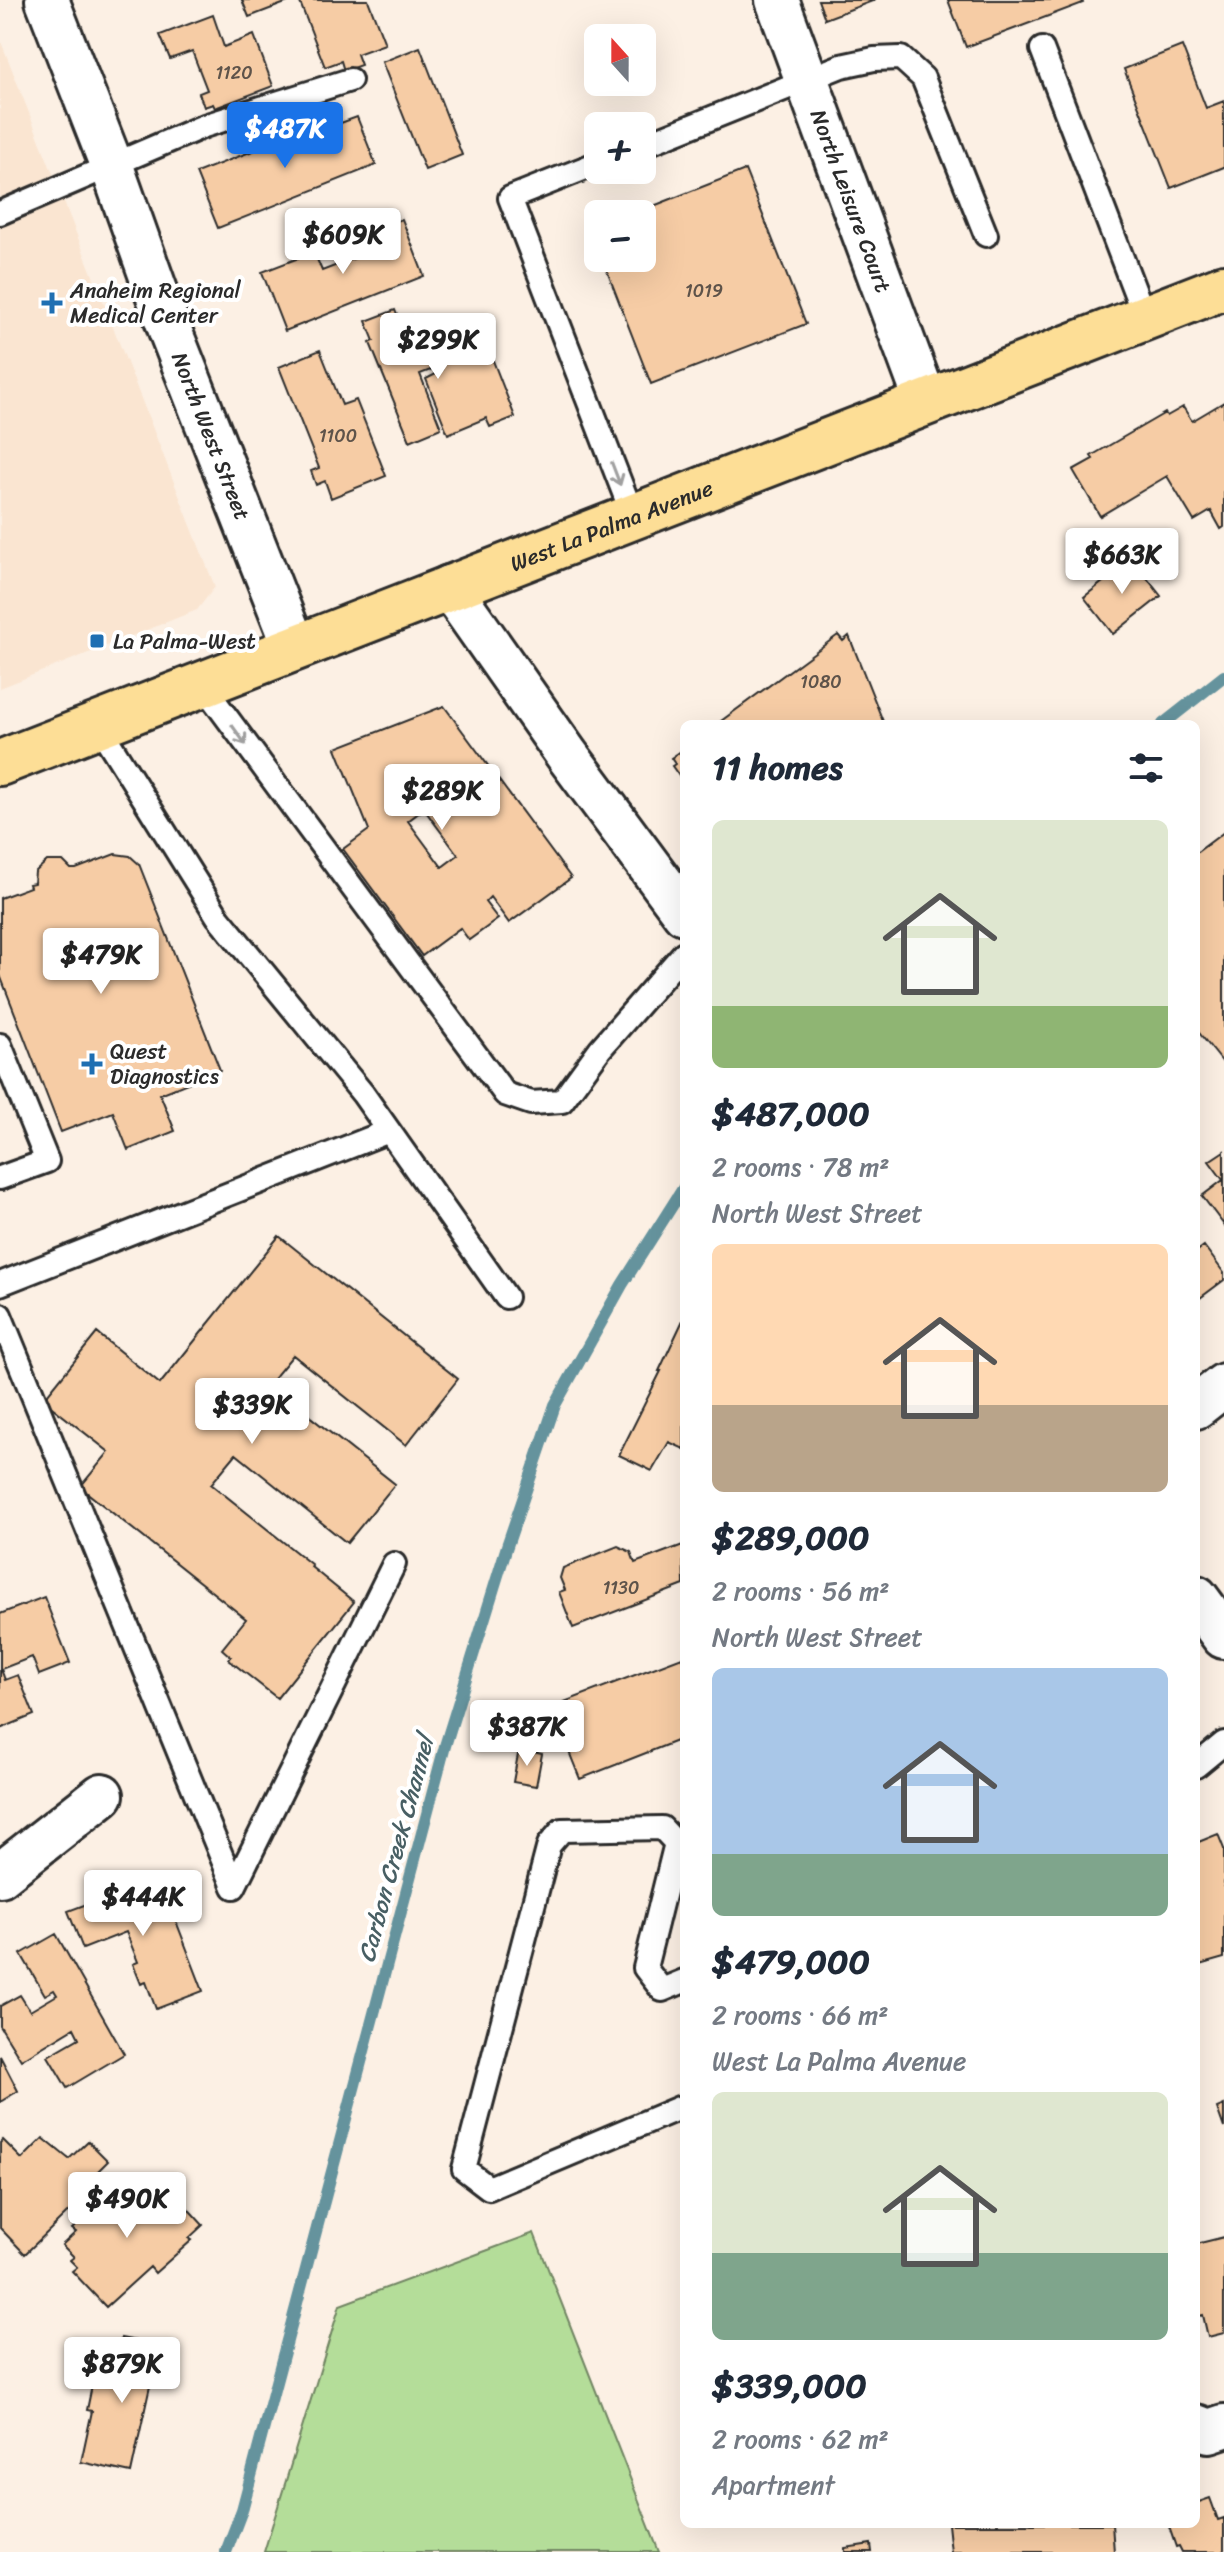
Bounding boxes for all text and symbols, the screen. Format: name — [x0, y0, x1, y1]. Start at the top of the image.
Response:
north arrow — [584, 24, 656, 96]
map controls — [584, 24, 656, 272]
house number: 1120 — [215, 57, 253, 89]
pin: $487K — [229, 102, 341, 170]
street label: North Leisure Court — [800, 103, 903, 298]
text: $487K — [245, 105, 325, 151]
button: + — [584, 112, 656, 184]
button: − — [584, 200, 656, 272]
pin: $609K — [287, 208, 399, 276]
text: $609K — [303, 211, 383, 257]
place label: Anaheim Regional Medical Center — [69, 271, 241, 335]
house number: 1019 — [685, 275, 723, 307]
marker: Anaheim Regional Medical Center — [41, 292, 63, 314]
pin: $299K — [382, 313, 494, 381]
text: $299K — [398, 316, 478, 362]
street label: North West Street — [161, 346, 262, 526]
house number: 1100 — [319, 420, 357, 452]
one-way arrow — [610, 461, 624, 486]
street label: West La Palma Avenue — [504, 468, 719, 582]
pin: $663K — [1066, 528, 1178, 596]
text: $663K — [1083, 531, 1161, 577]
place label: La Palma-West — [113, 622, 256, 661]
marker: La Palma-West — [88, 632, 106, 650]
house number: 1080 — [800, 666, 842, 698]
one-way arrow — [231, 723, 247, 745]
text: 11 homes — [712, 738, 843, 798]
icon: filters — [1124, 746, 1168, 790]
pin: $289K — [386, 764, 498, 832]
text: $289K — [402, 767, 482, 813]
icon: home — [868, 872, 1012, 1016]
pin: $479K — [45, 928, 157, 996]
text: $479K — [61, 931, 141, 977]
place label: Quest Diagnostics — [110, 1032, 219, 1096]
marker: Quest Diagnostics — [81, 1053, 103, 1075]
text: $487,000 — [712, 1084, 870, 1144]
text: 2 rooms · 78 m² — [712, 1144, 889, 1190]
text: North West Street — [712, 1190, 923, 1236]
icon: home — [868, 1296, 1012, 1440]
pin: $339K — [196, 1378, 308, 1446]
text: $339K — [213, 1381, 291, 1427]
text: $289,000 — [712, 1508, 870, 1568]
text: 2 rooms · 56 m² — [712, 1568, 890, 1614]
house number: 1130 — [603, 1572, 639, 1604]
text: North West Street — [712, 1614, 923, 1660]
pin: $387K — [471, 1700, 583, 1768]
text: $387K — [488, 1703, 566, 1749]
icon: home — [868, 1720, 1012, 1864]
water label: Carbon Creek Channel — [346, 1726, 448, 1967]
pin: $444K — [87, 1870, 199, 1938]
text: $444K — [102, 1873, 184, 1919]
text: $479,000 — [712, 1932, 870, 1992]
text: 2 rooms · 66 m² — [712, 1992, 888, 2038]
text: West La Palma Avenue — [712, 2038, 966, 2084]
icon: home — [868, 2144, 1012, 2288]
pin: $490K — [71, 2172, 183, 2240]
text: $490K — [86, 2175, 168, 2221]
pin: $879K — [66, 2337, 178, 2405]
text: $879K — [82, 2340, 162, 2386]
text: $339,000 — [712, 2356, 867, 2416]
text: 2 rooms · 62 m² — [712, 2416, 889, 2462]
text: Apartment — [712, 2462, 835, 2508]

